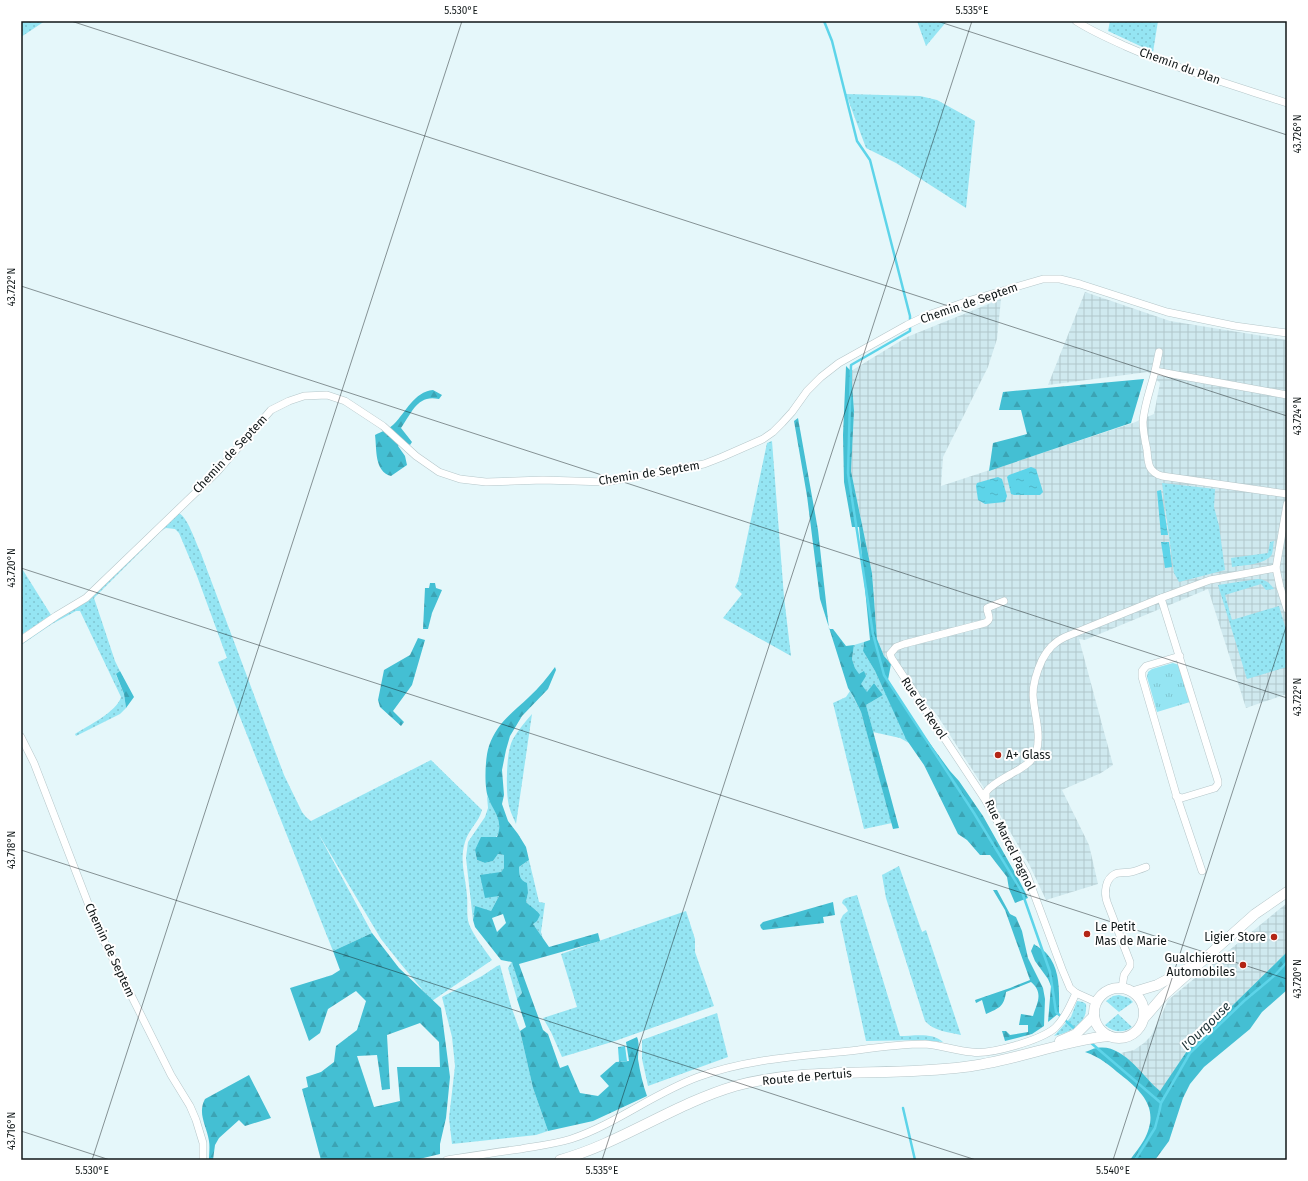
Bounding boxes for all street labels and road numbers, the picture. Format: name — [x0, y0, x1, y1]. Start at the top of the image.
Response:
street label: Chemin du Plan — [1138, 45, 1222, 87]
street label: Chemin de Septem — [918, 280, 1020, 326]
street label: Chemin de Septem — [190, 412, 270, 496]
street label: Chemin de Septem — [597, 458, 701, 488]
street label: Rue du Revol — [898, 675, 950, 742]
street label: Rue Marcel Pagnol — [982, 797, 1038, 893]
street label: Chemin de Septem — [82, 901, 138, 999]
street label: Route de Pertuis — [762, 1066, 853, 1088]

